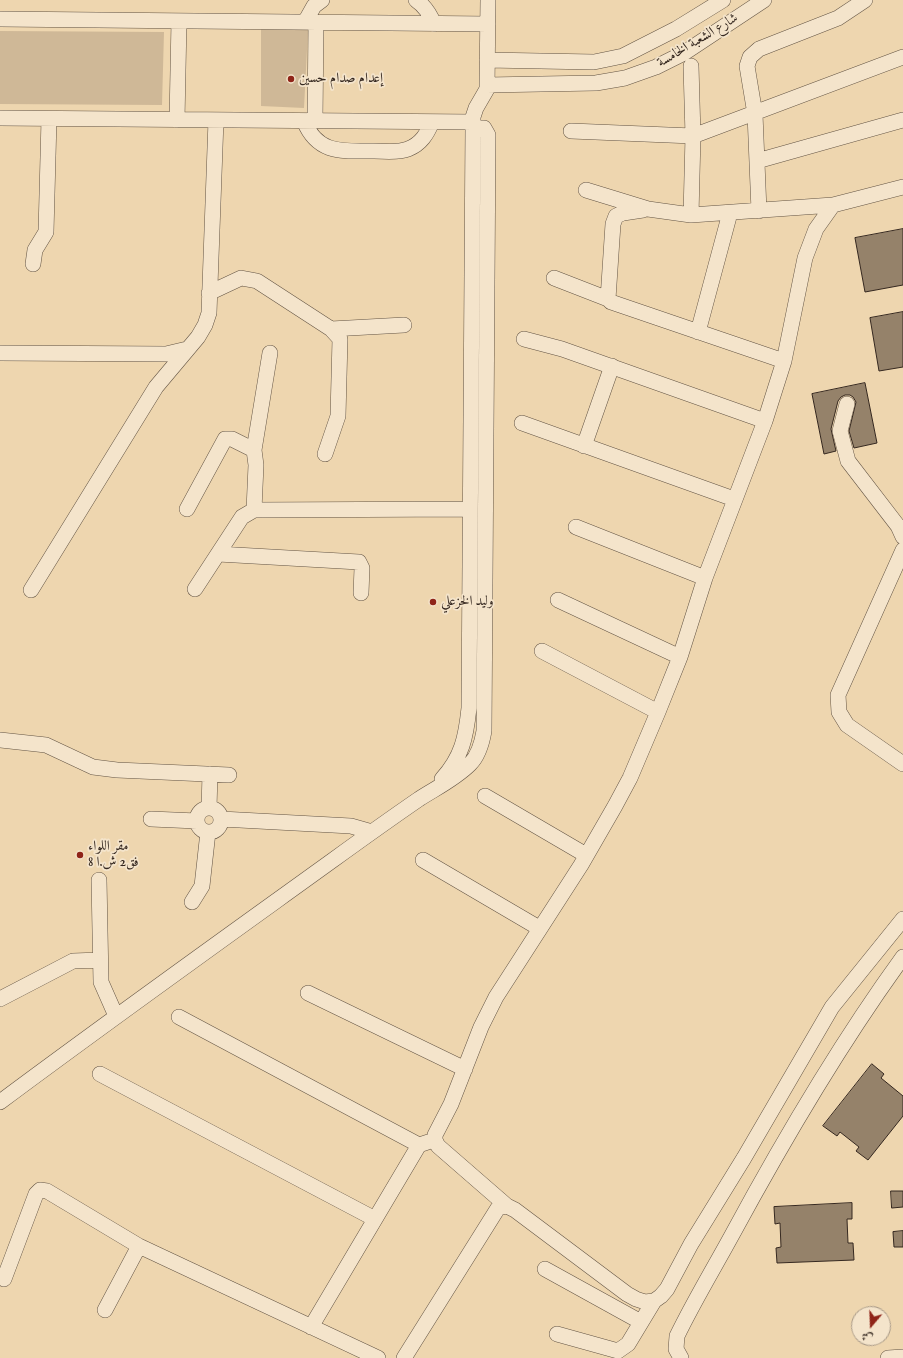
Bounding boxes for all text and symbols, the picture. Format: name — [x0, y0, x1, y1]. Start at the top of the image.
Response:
street label: شارع الشعبة الخامسة — [654, 10, 742, 72]
place label: إعدام صدام حسين — [299, 71, 383, 87]
marker: إعدام صدام حسين — [286, 74, 296, 84]
place label: وليد الخزعلي — [441, 594, 494, 610]
marker: وليد الخزعلي — [428, 597, 438, 607]
place label: مقر اللواء 8 فق2 ش.ا — [88, 839, 139, 872]
marker: مقر اللواء 8 فق2 ش.ا — [75, 850, 85, 860]
north arrow — [851, 1306, 891, 1346]
text: ش — [860, 1328, 875, 1345]

